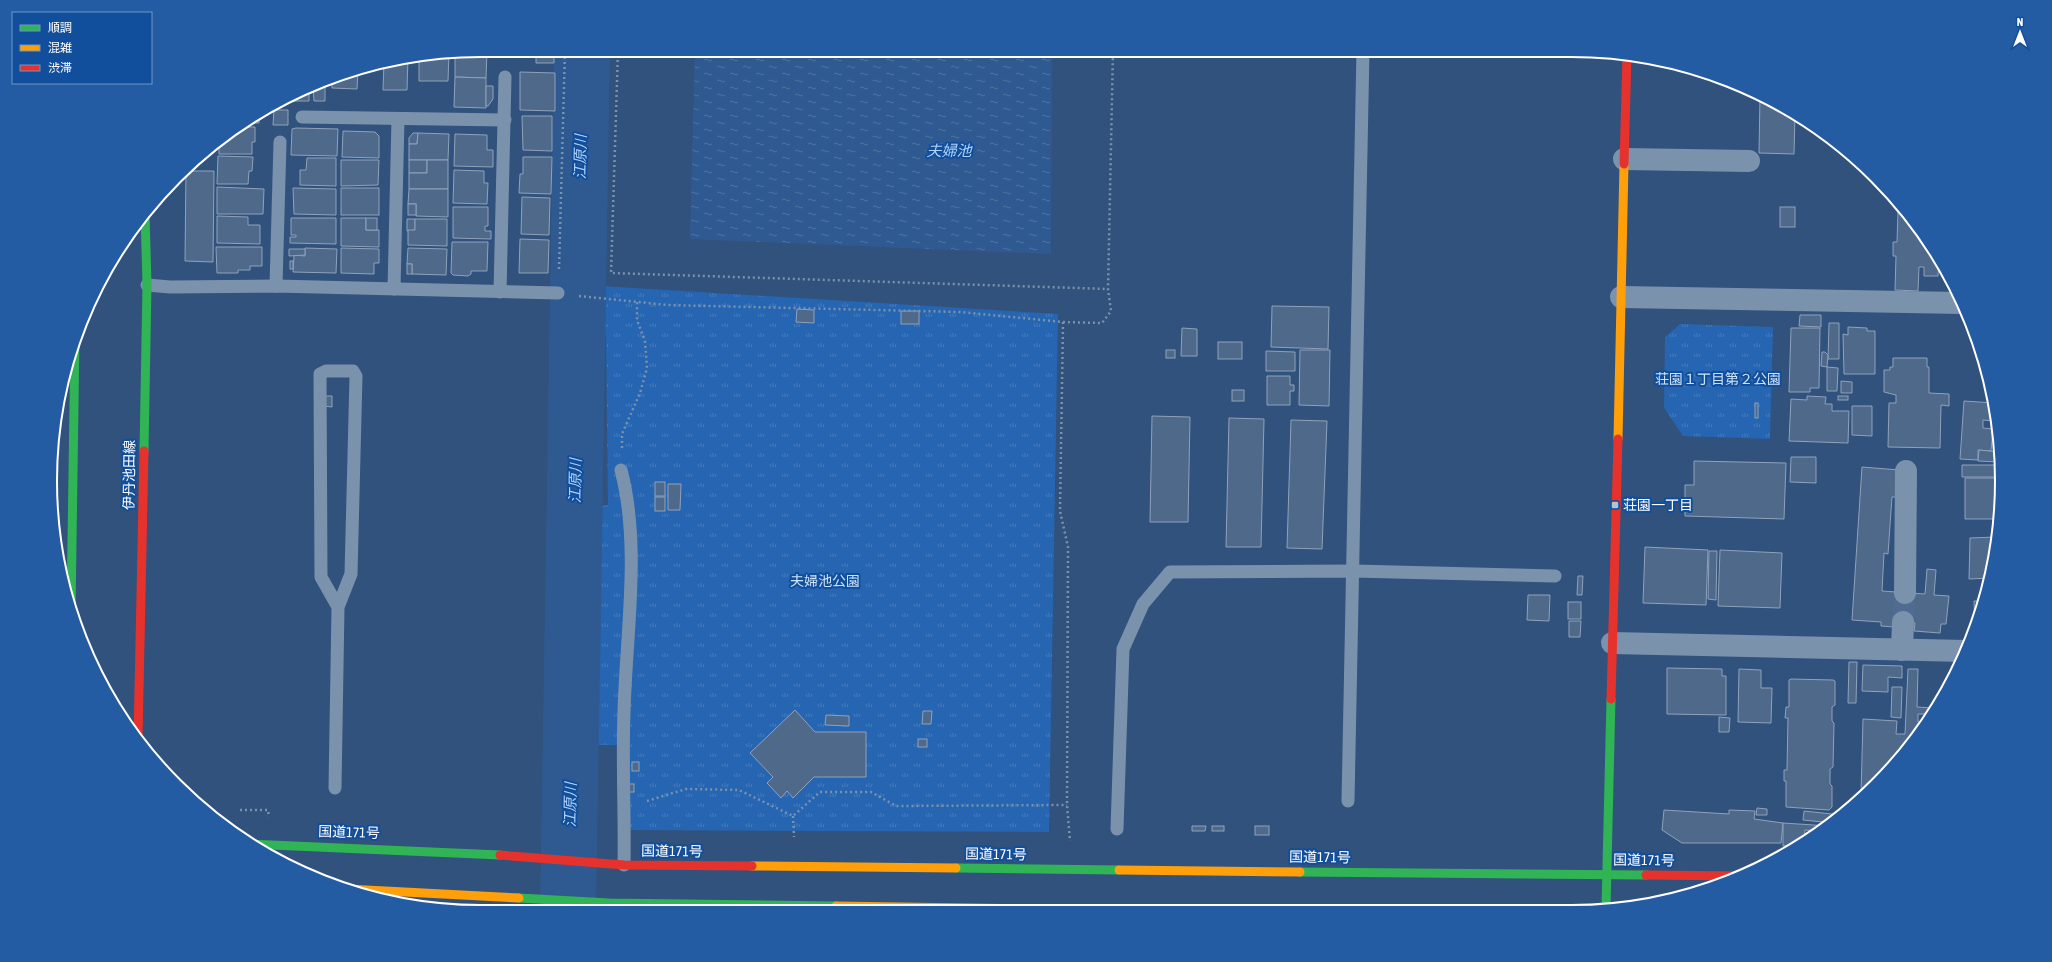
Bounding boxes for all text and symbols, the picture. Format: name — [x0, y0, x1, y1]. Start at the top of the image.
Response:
legend — [12, 12, 152, 84]
north arrow — [2000, 12, 2040, 52]
text: N — [2017, 16, 2023, 28]
text: 順調 — [48, 21, 72, 35]
text: 混雑 — [48, 41, 72, 55]
text: 渋滞 — [48, 61, 72, 75]
water label: 江原川 — [571, 132, 589, 180]
water label: 夫婦池 — [926, 142, 973, 159]
park label: 荘園１丁目第２公園 — [1655, 371, 1781, 387]
street label: 伊丹池田線 — [120, 440, 138, 510]
water label: 江原川 — [566, 456, 584, 504]
place label: 荘園一丁目 — [1623, 497, 1693, 513]
marker: 荘園一丁目 — [1610, 500, 1620, 510]
park label: 夫婦池公園 — [790, 573, 860, 589]
water label: 江原川 — [561, 780, 579, 828]
street label: 国道171号 — [318, 823, 380, 841]
street label: 国道171号 — [641, 842, 703, 860]
street label: 国道171号 — [965, 845, 1027, 863]
street label: 国道171号 — [1289, 848, 1351, 866]
street label: 国道171号 — [1613, 851, 1675, 869]

